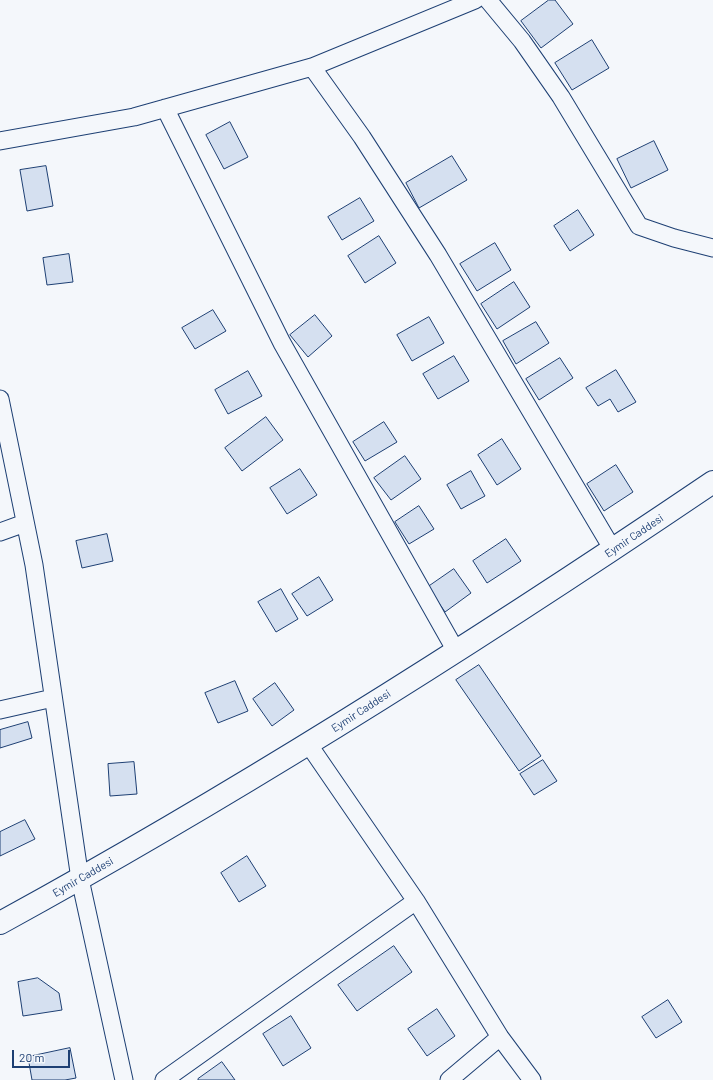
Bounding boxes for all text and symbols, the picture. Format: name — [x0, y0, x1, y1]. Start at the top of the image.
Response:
street label: Eymir Caddesi — [602, 512, 666, 560]
street label: Eymir Caddesi — [329, 687, 393, 735]
street label: Eymir Caddesi — [50, 854, 116, 900]
scale bar — [14, 1042, 72, 1068]
text: 20 m — [19, 1050, 45, 1064]

